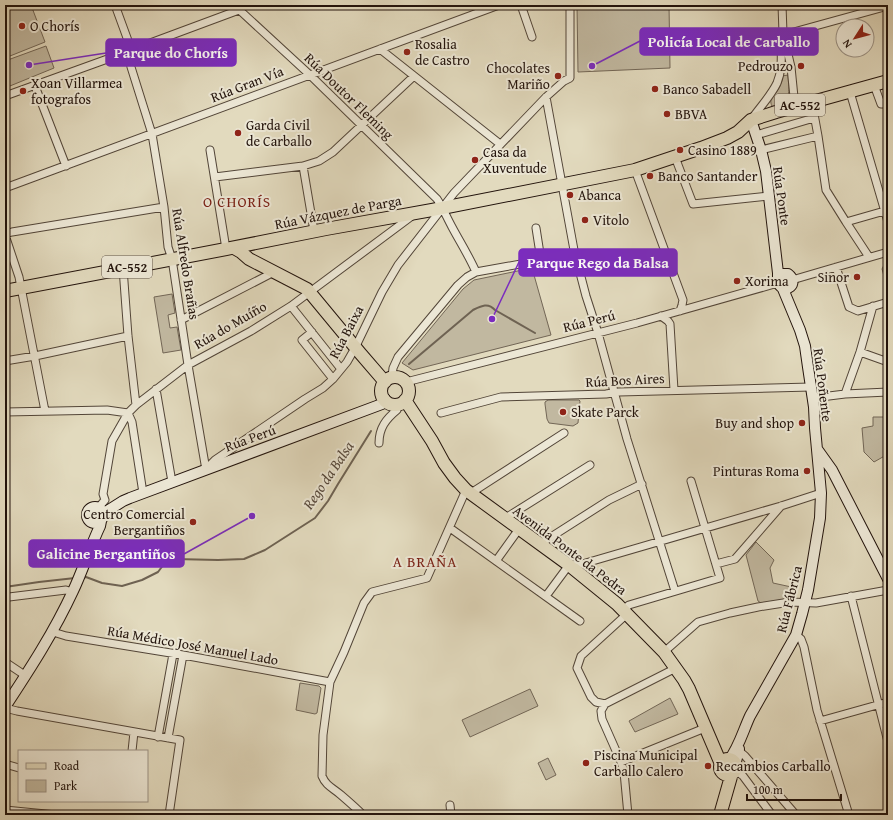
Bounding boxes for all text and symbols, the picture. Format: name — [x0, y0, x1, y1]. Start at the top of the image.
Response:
place label: O Chorís — [30, 16, 79, 36]
north arrow — [835, 18, 875, 58]
marker: O Chorís — [17, 21, 27, 31]
callout: Policía Local de Carballo — [640, 28, 818, 55]
text: Policía Local de Carballo — [648, 31, 810, 52]
place label: Rosalia de Castro — [415, 34, 470, 70]
text: N — [838, 36, 856, 52]
callout: Parque do Chorís — [106, 39, 236, 66]
text: Parque do Chorís — [114, 42, 228, 63]
marker: Rosalia de Castro — [402, 47, 412, 57]
street label: Rúa Doutor Fleming — [300, 48, 398, 144]
place label: Pedrouzo — [738, 56, 793, 76]
place label: Chocolates Mariño — [486, 58, 550, 94]
street label: Rúa Gran Vía — [208, 61, 287, 107]
marker: Pedrouzo — [796, 61, 806, 71]
marker: Chocolates Mariño — [553, 71, 563, 81]
place label: Xoan Villarmea fotografos — [31, 73, 123, 109]
place label: Banco Sabadell — [663, 79, 751, 99]
marker: Banco Sabadell — [650, 84, 660, 94]
marker: Xoan Villarmea fotografos — [18, 86, 28, 96]
road number: AC-552 — [775, 94, 825, 116]
place label: BBVA — [675, 104, 708, 124]
marker: BBVA — [662, 109, 672, 119]
place label: Garda Civil de Carballo — [246, 115, 312, 151]
marker: Garda Civil de Carballo — [233, 128, 243, 138]
place label: Casino 1889 — [688, 140, 757, 160]
place label: Casa da Xuventude — [483, 142, 547, 178]
marker: Casino 1889 — [675, 145, 685, 155]
marker: Casa da Xuventude — [470, 155, 480, 165]
street label: Rúa Ponte — [768, 165, 796, 227]
place label: Banco Santander — [658, 166, 758, 186]
marker: Banco Santander — [645, 171, 655, 181]
place label: Abanca — [578, 185, 621, 205]
street label: Rúa Vázquez de Parga — [273, 190, 403, 234]
marker: Abanca — [565, 190, 575, 200]
district label: O CHORÍS — [203, 191, 271, 212]
street label: Rúa Alfredo Brañas — [167, 207, 205, 321]
place label: Vitolo — [593, 210, 629, 230]
marker: Vitolo — [580, 215, 590, 225]
callout: Parque Rego da Balsa — [519, 249, 677, 276]
text: Parque Rego da Balsa — [527, 252, 669, 273]
road number: AC-552 — [102, 256, 152, 278]
place label: Sinor — [817, 267, 849, 287]
place label: Xorima — [745, 271, 789, 291]
marker: Sinor — [852, 272, 862, 282]
marker: Xorima — [732, 276, 742, 286]
street label: Rúa do Muíño — [190, 296, 270, 354]
street label: Rúa Baixa — [324, 302, 369, 362]
street label: Rúa Perú — [561, 305, 617, 337]
street label: Rúa Poñente — [809, 347, 837, 423]
street label: Rúa Bos Aires — [585, 368, 665, 392]
place label: Skate Parck — [571, 402, 640, 422]
marker: Skate Parck — [558, 407, 568, 417]
place label: Buy and shop — [715, 413, 794, 433]
marker: Buy and shop — [797, 418, 807, 428]
street label: Rúa Perú — [222, 419, 279, 456]
water label: Rego da Balsa — [297, 437, 359, 514]
place label: Pinturas Roma — [713, 461, 799, 481]
marker: Pinturas Roma — [802, 466, 812, 476]
street label: Avenida Ponte da Pedra — [509, 500, 631, 600]
place label: Centro Comercial Bergantiños — [83, 504, 185, 540]
marker: Centro Comercial Bergantiños — [188, 517, 198, 527]
callout: Galicine Bergantiños — [29, 540, 184, 567]
text: Galicine Bergantiños — [37, 543, 175, 564]
district label: A BRAÑA — [393, 551, 457, 572]
street label: Rúa Fábrica — [771, 563, 807, 635]
street label: Rúa Médico José Manuel Lado — [106, 620, 280, 670]
place label: Piscina Municipal Carballo Calero — [594, 745, 698, 781]
legend — [18, 750, 148, 802]
place label: Recambios Carballo — [716, 756, 831, 776]
text: Road — [54, 757, 80, 774]
marker: Piscina Municipal Carballo Calero — [581, 758, 591, 768]
marker: Recambios Carballo — [703, 761, 713, 771]
scale bar — [747, 776, 841, 802]
text: Park — [54, 777, 78, 794]
text: 100 m — [753, 781, 783, 798]

